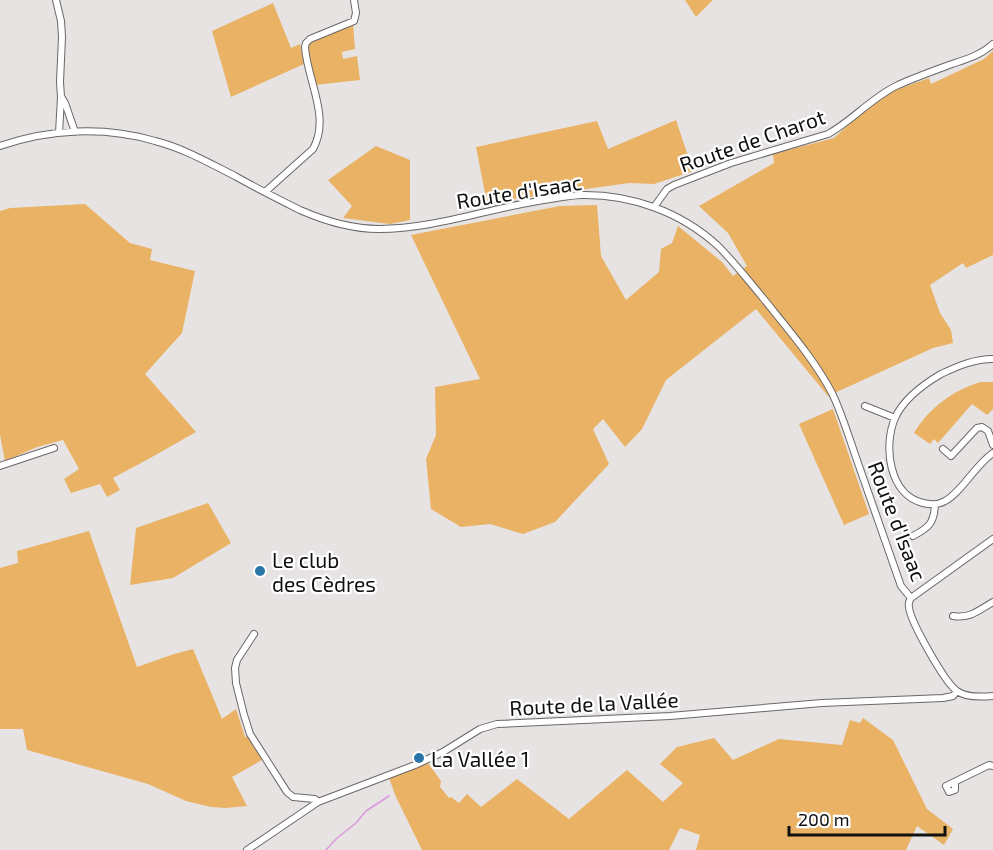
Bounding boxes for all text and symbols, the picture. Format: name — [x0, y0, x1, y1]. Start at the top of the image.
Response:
street label: Route de Charot — [676, 103, 828, 177]
street label: Route d'Isaac — [454, 169, 584, 213]
street label: Route d'Isaac — [864, 457, 932, 585]
place label: Le club des Cèdres — [272, 547, 376, 596]
marker: Le club des Cèdres — [253, 564, 267, 578]
street label: Route de la Vallée — [509, 686, 679, 720]
place label: La Vallée 1 — [431, 746, 529, 771]
marker: La Vallée 1 — [412, 751, 426, 765]
scale bar — [789, 799, 945, 837]
text: 200 m — [798, 808, 850, 830]

